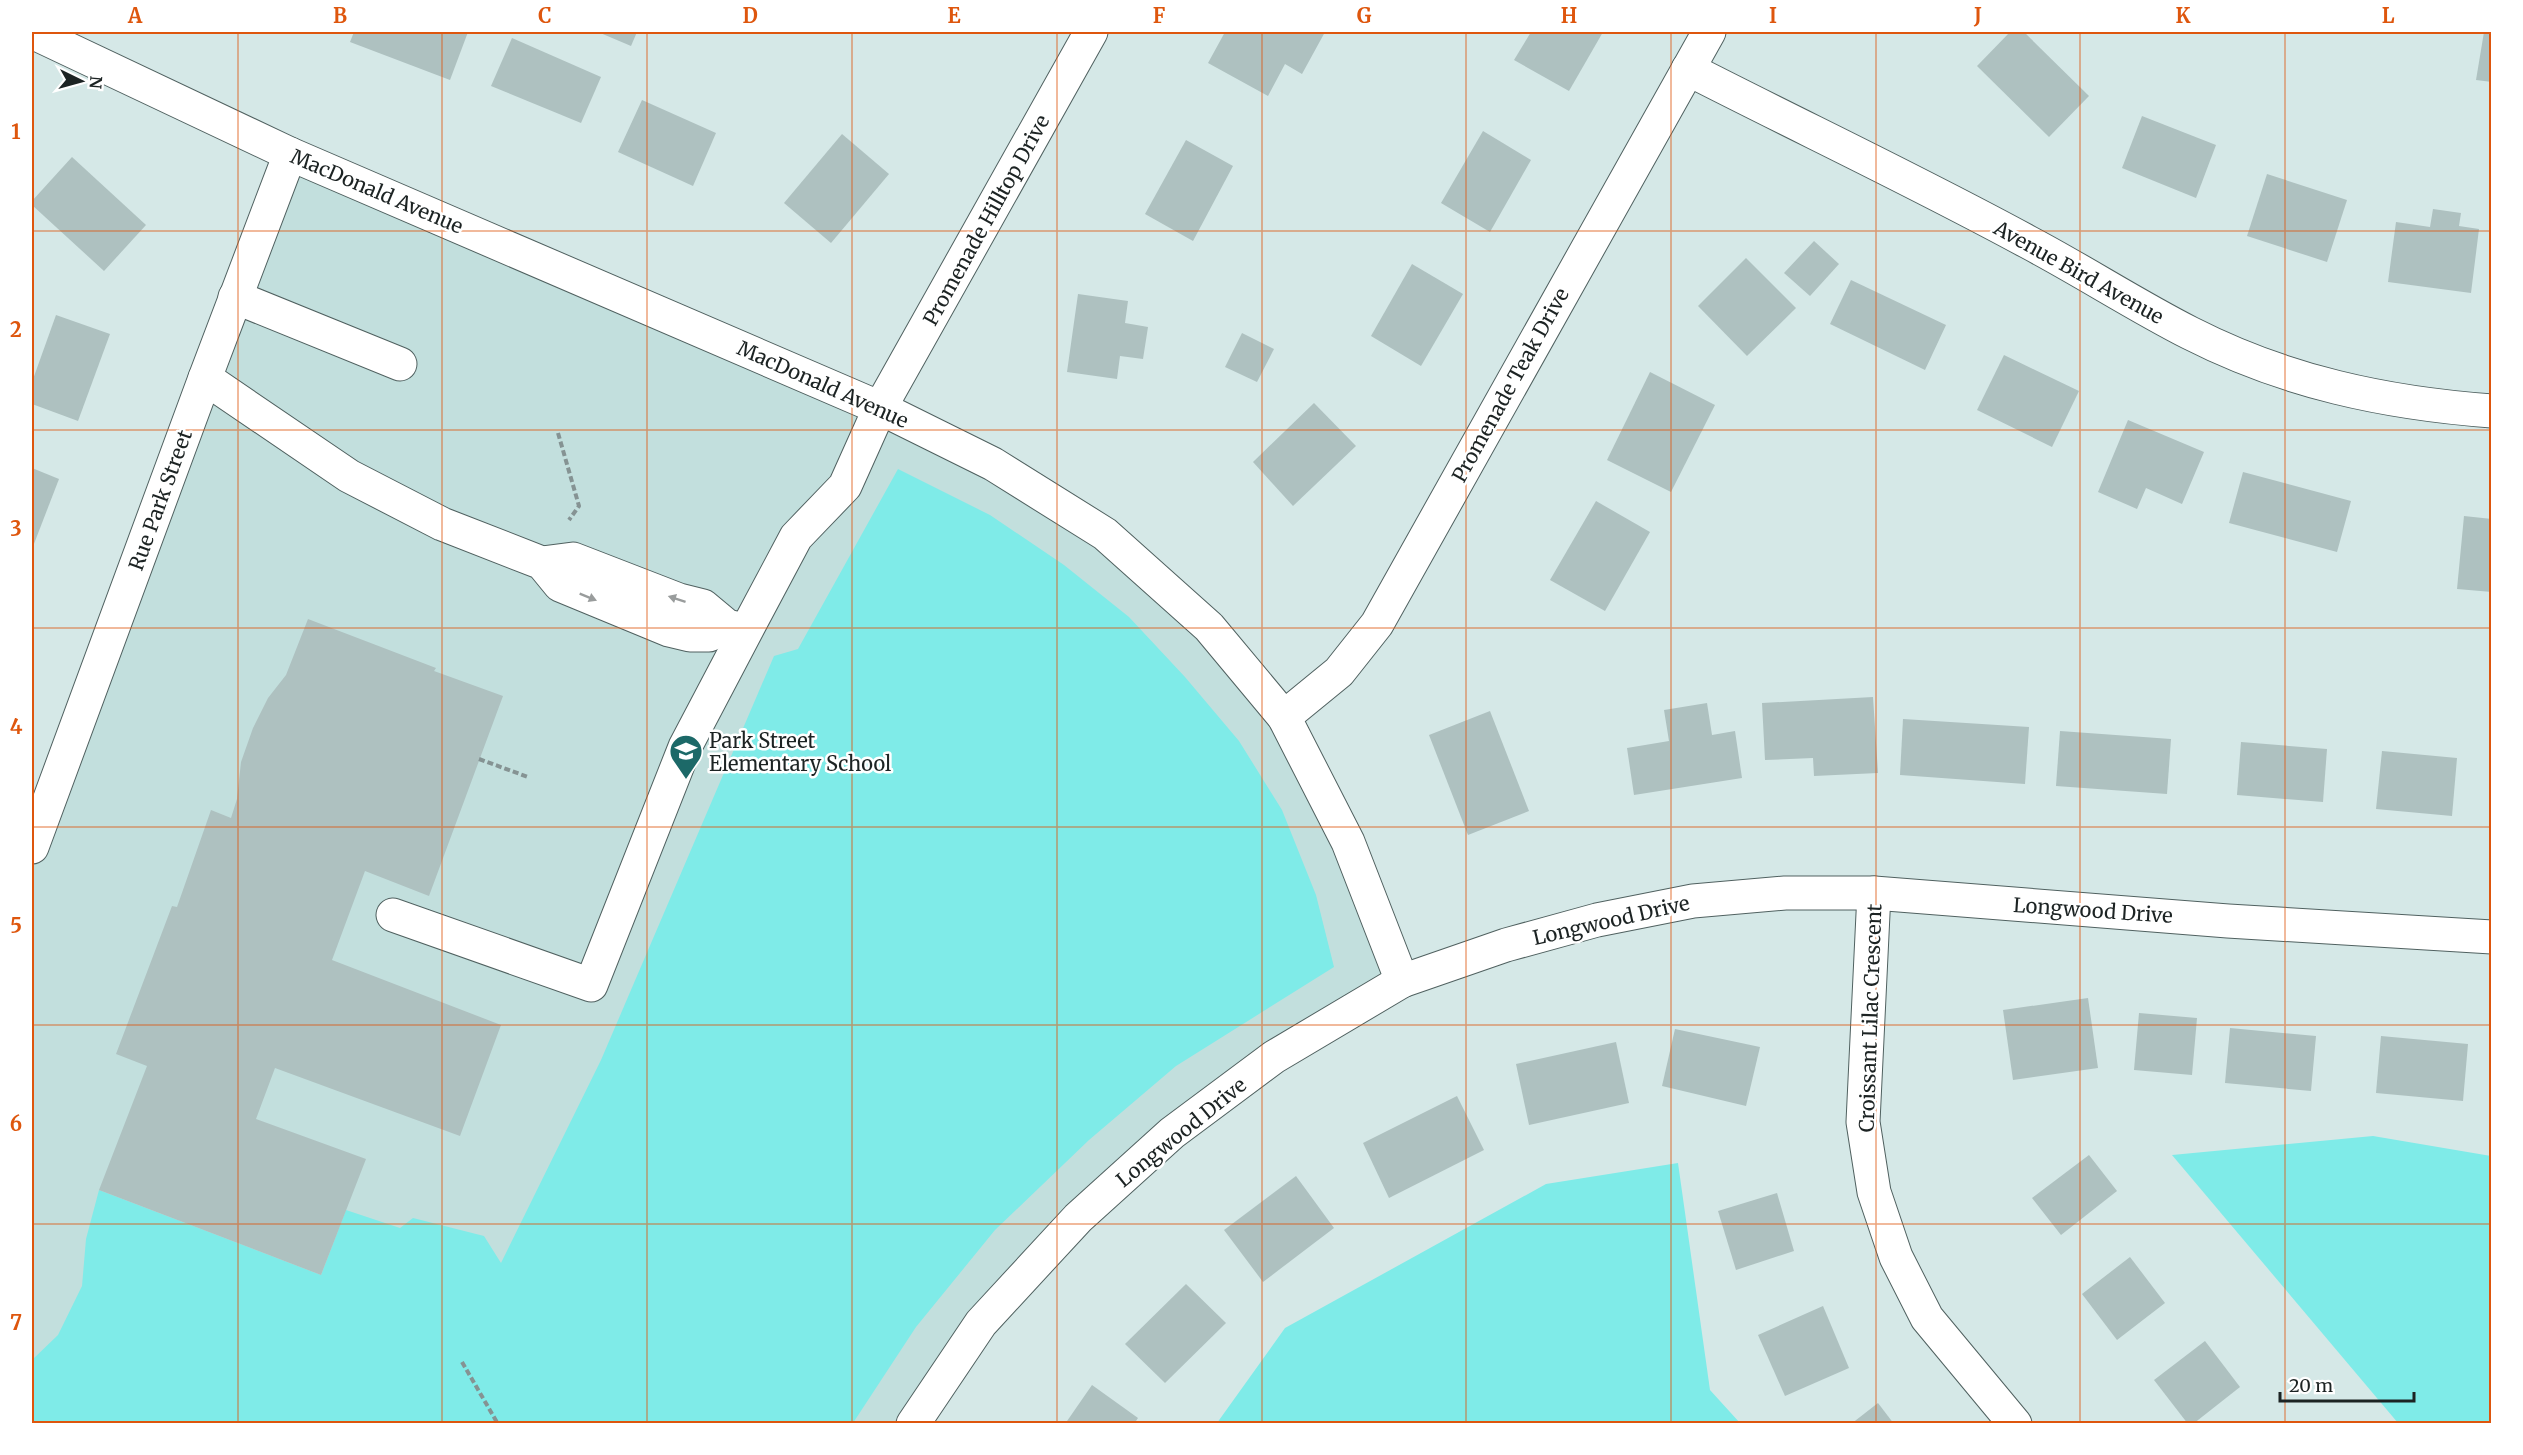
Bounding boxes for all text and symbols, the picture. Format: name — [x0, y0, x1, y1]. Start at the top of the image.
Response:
text: A — [127, 3, 143, 28]
text: B — [333, 3, 347, 28]
text: C — [538, 3, 552, 28]
text: D — [742, 3, 758, 28]
text: E — [947, 3, 961, 28]
text: F — [1153, 3, 1166, 28]
text: G — [1357, 3, 1372, 28]
text: H — [1561, 3, 1577, 28]
text: I — [1769, 3, 1777, 28]
text: J — [1973, 3, 1982, 28]
text: K — [2176, 3, 2191, 28]
text: L — [2382, 3, 2395, 28]
north arrow — [51, 51, 111, 111]
text: N — [85, 75, 106, 90]
street label: Promenade Hilltop Drive — [918, 110, 1054, 330]
text: 1 — [11, 119, 21, 144]
street label: MacDonald Avenue — [287, 143, 467, 239]
street label: Avenue Bird Avenue — [1989, 215, 2168, 329]
street label: Promenade Teak Drive — [1446, 283, 1574, 487]
text: 2 — [10, 317, 22, 342]
street label: MacDonald Avenue — [734, 335, 912, 433]
street label: Rue Park Street — [123, 426, 197, 574]
text: 3 — [10, 516, 22, 541]
one-way arrow — [579, 592, 597, 602]
one-way arrow — [668, 593, 686, 603]
text: 4 — [10, 714, 23, 739]
place label: Park Street Elementary School — [709, 728, 891, 776]
school or university icon: Park Street Elementary School — [668, 733, 704, 780]
street label: Longwood Drive — [1530, 890, 1692, 950]
street label: Longwood Drive — [2012, 892, 2174, 928]
street label: Croissant Lilac Crescent — [1854, 903, 1886, 1133]
text: 5 — [10, 913, 22, 938]
street label: Longwood Drive — [1111, 1072, 1251, 1192]
text: 6 — [10, 1111, 22, 1136]
text: 7 — [10, 1310, 22, 1335]
scale bar — [2280, 1365, 2414, 1403]
text: 20 m — [2289, 1374, 2333, 1397]

